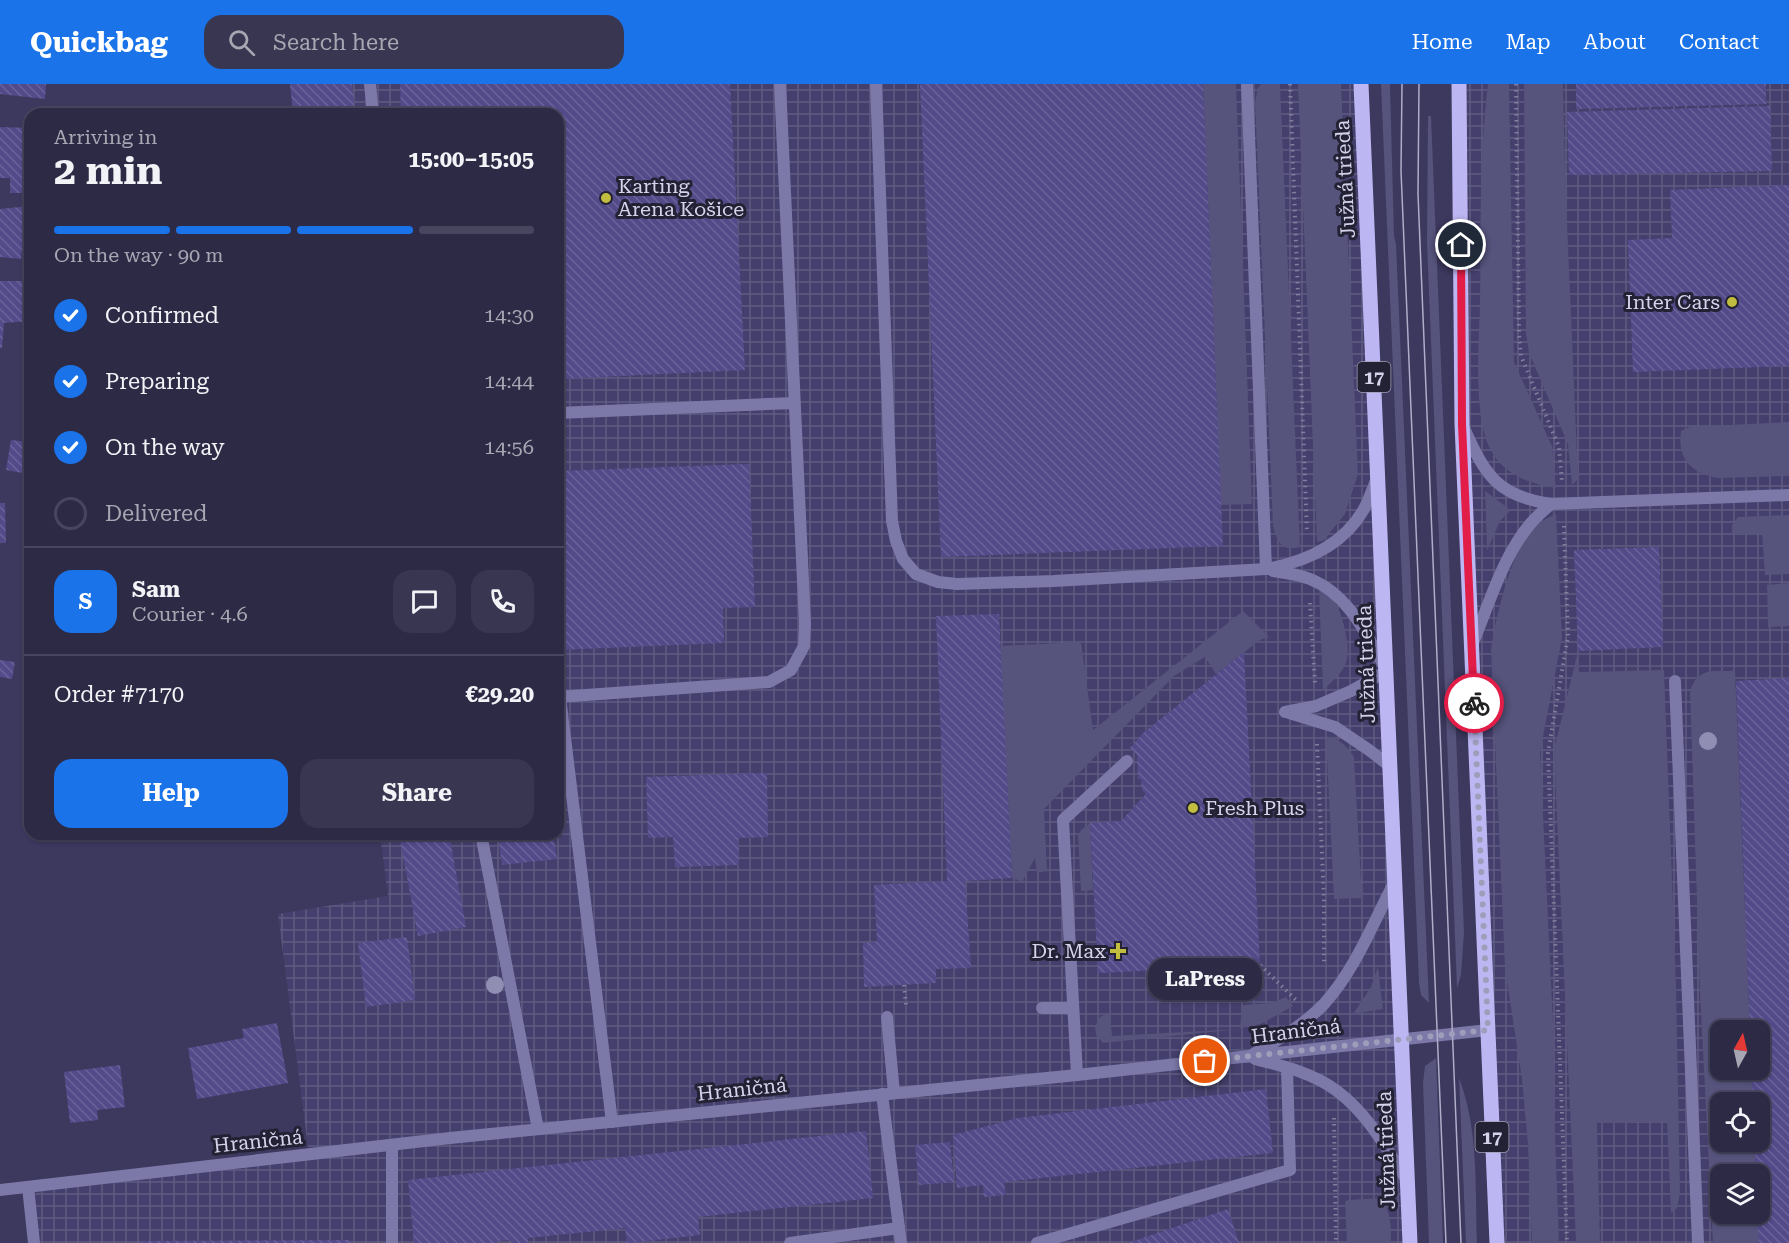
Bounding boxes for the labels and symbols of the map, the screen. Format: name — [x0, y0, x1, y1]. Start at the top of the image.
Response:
street label: Južná trieda — [1330, 119, 1360, 239]
place label: Karting Arena Košice — [618, 174, 744, 221]
marker: Karting Arena Košice — [599, 191, 613, 205]
pin — [1435, 219, 1486, 270]
place label: Inter Cars — [1625, 290, 1720, 314]
marker: Inter Cars — [1725, 295, 1739, 309]
road number: 17 — [1358, 362, 1390, 392]
street label: Južná trieda — [1352, 604, 1380, 724]
courier — [1444, 673, 1504, 733]
place label: Fresh Plus — [1205, 796, 1304, 820]
marker: Fresh Plus — [1186, 801, 1200, 815]
place label: Dr. Max — [1031, 939, 1106, 963]
marker: Dr. Max — [1111, 944, 1125, 958]
callout: LaPress — [1148, 959, 1262, 1001]
street label: Hraničná — [1250, 1014, 1342, 1048]
north arrow — [1710, 1020, 1770, 1080]
pin — [1179, 1035, 1230, 1086]
street label: Hraničná — [696, 1072, 788, 1106]
street label: Južná trieda — [1372, 1090, 1400, 1210]
road number: 17 — [1476, 1122, 1508, 1152]
street label: Hraničná — [212, 1124, 304, 1158]

